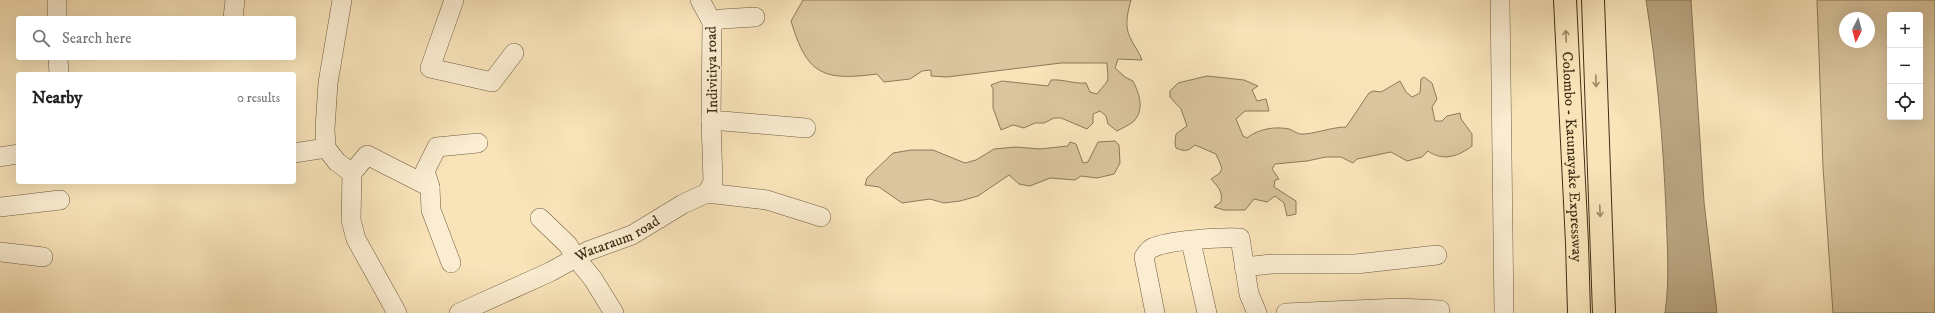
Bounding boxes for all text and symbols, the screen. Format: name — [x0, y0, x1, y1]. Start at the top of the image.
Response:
north arrow — [1839, 12, 1875, 48]
map controls — [1887, 12, 1923, 120]
button: + — [1887, 12, 1923, 48]
search box — [16, 16, 296, 60]
street label: Indivitiya road — [702, 25, 722, 114]
icon: search — [30, 27, 52, 49]
text: Search here — [62, 29, 131, 48]
one-way arrow — [1563, 30, 1570, 43]
button: − — [1887, 48, 1923, 84]
street label: Colombo - Katunayake Expressway — [1558, 51, 1587, 263]
one-way arrow — [1593, 74, 1600, 87]
button: locate — [1887, 84, 1923, 120]
text: Nearby — [32, 87, 82, 109]
text: 0 results — [237, 90, 280, 106]
one-way arrow — [1597, 204, 1604, 217]
street label: Wataraum road — [571, 211, 663, 266]

